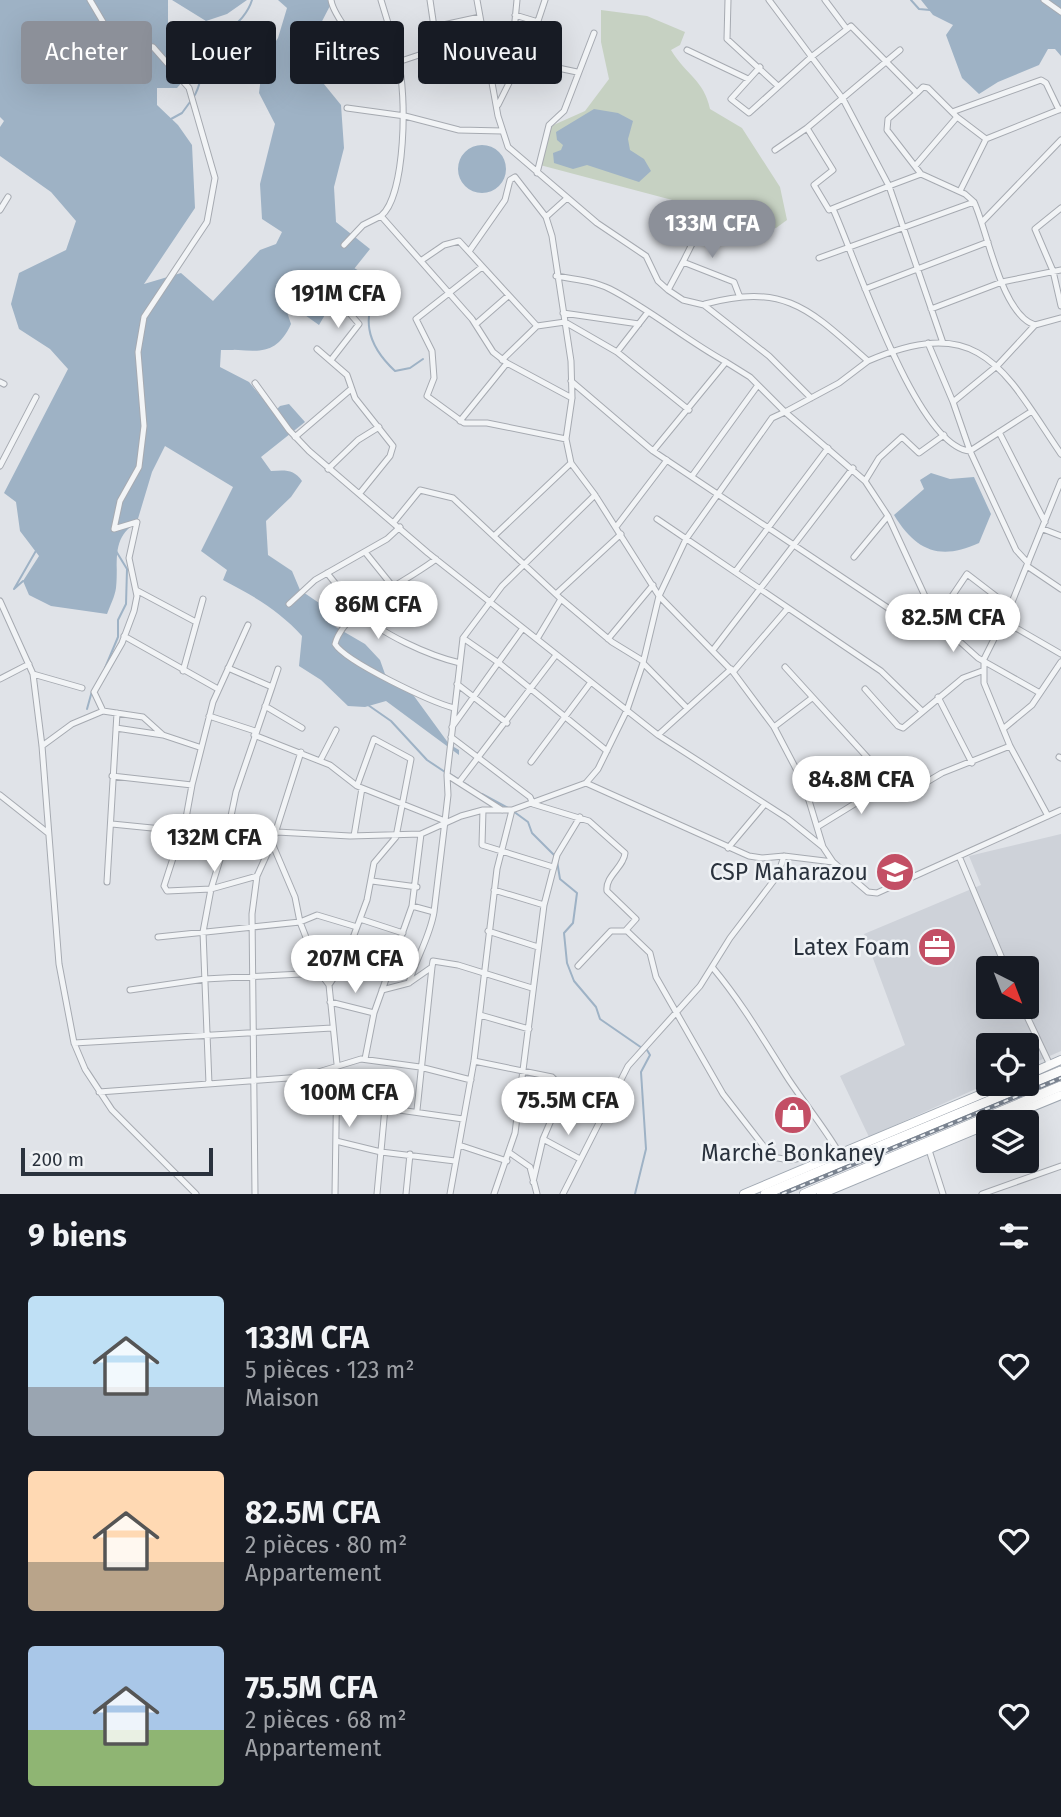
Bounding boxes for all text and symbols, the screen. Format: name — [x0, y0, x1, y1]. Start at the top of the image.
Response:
chip: Acheter — [21, 21, 152, 84]
chip: Louer — [166, 21, 276, 84]
chip: Filtres — [290, 21, 404, 84]
chip: Nouveau — [418, 21, 562, 84]
pin: 133M CFA — [640, 201, 784, 260]
text: 133M CFA — [665, 209, 759, 237]
pin: 191M CFA — [266, 270, 410, 330]
text: 191M CFA — [291, 279, 385, 307]
pin: 86M CFA — [313, 582, 443, 641]
text: 86M CFA — [335, 590, 421, 618]
pin: 82.5M CFA — [873, 594, 1033, 654]
text: 82.5M CFA — [901, 603, 1005, 631]
pin: 84.8M CFA — [781, 756, 941, 816]
text: 84.8M CFA — [808, 765, 914, 793]
pin: 132M CFA — [142, 814, 286, 874]
text: 132M CFA — [167, 823, 261, 851]
school or university icon: CSP Maharazou — [874, 851, 916, 893]
place label: CSP Maharazou — [710, 858, 868, 886]
office icon: Latex Foam — [916, 926, 958, 968]
place label: Latex Foam — [793, 933, 910, 961]
pin: 207M CFA — [283, 936, 427, 995]
text: 207M CFA — [307, 944, 403, 972]
north arrow — [976, 956, 1040, 1018]
map controls — [976, 956, 1039, 1173]
button: locate — [976, 1033, 1039, 1096]
pin: 100M CFA — [277, 1070, 421, 1129]
text: 100M CFA — [300, 1078, 398, 1106]
pin: 75.5M CFA — [488, 1078, 648, 1137]
text: 75.5M CFA — [517, 1086, 619, 1114]
shop icon: Marché Bonkaney — [772, 1094, 814, 1136]
button: layers — [976, 1110, 1039, 1173]
place label: Marché Bonkaney — [701, 1139, 886, 1167]
scale bar — [21, 1145, 214, 1177]
text: 200 m — [32, 1148, 84, 1171]
icon: filters — [995, 1217, 1033, 1255]
text: 9 biens — [28, 1218, 127, 1254]
text: 133M CFA — [245, 1320, 369, 1356]
icon: home — [84, 1324, 168, 1408]
icon: heart — [995, 1347, 1033, 1385]
text: 5 pièces · 123 m² — [245, 1356, 414, 1384]
text: Maison — [245, 1384, 320, 1412]
text: 82.5M CFA — [245, 1495, 380, 1531]
icon: home — [84, 1499, 168, 1583]
icon: heart — [995, 1522, 1033, 1560]
text: 2 pièces · 80 m² — [245, 1531, 407, 1559]
text: Appartement — [245, 1559, 381, 1587]
text: 75.5M CFA — [245, 1670, 377, 1706]
icon: home — [84, 1674, 168, 1758]
icon: heart — [995, 1697, 1033, 1735]
text: 2 pièces · 68 m² — [245, 1706, 407, 1734]
text: Appartement — [245, 1734, 381, 1762]

